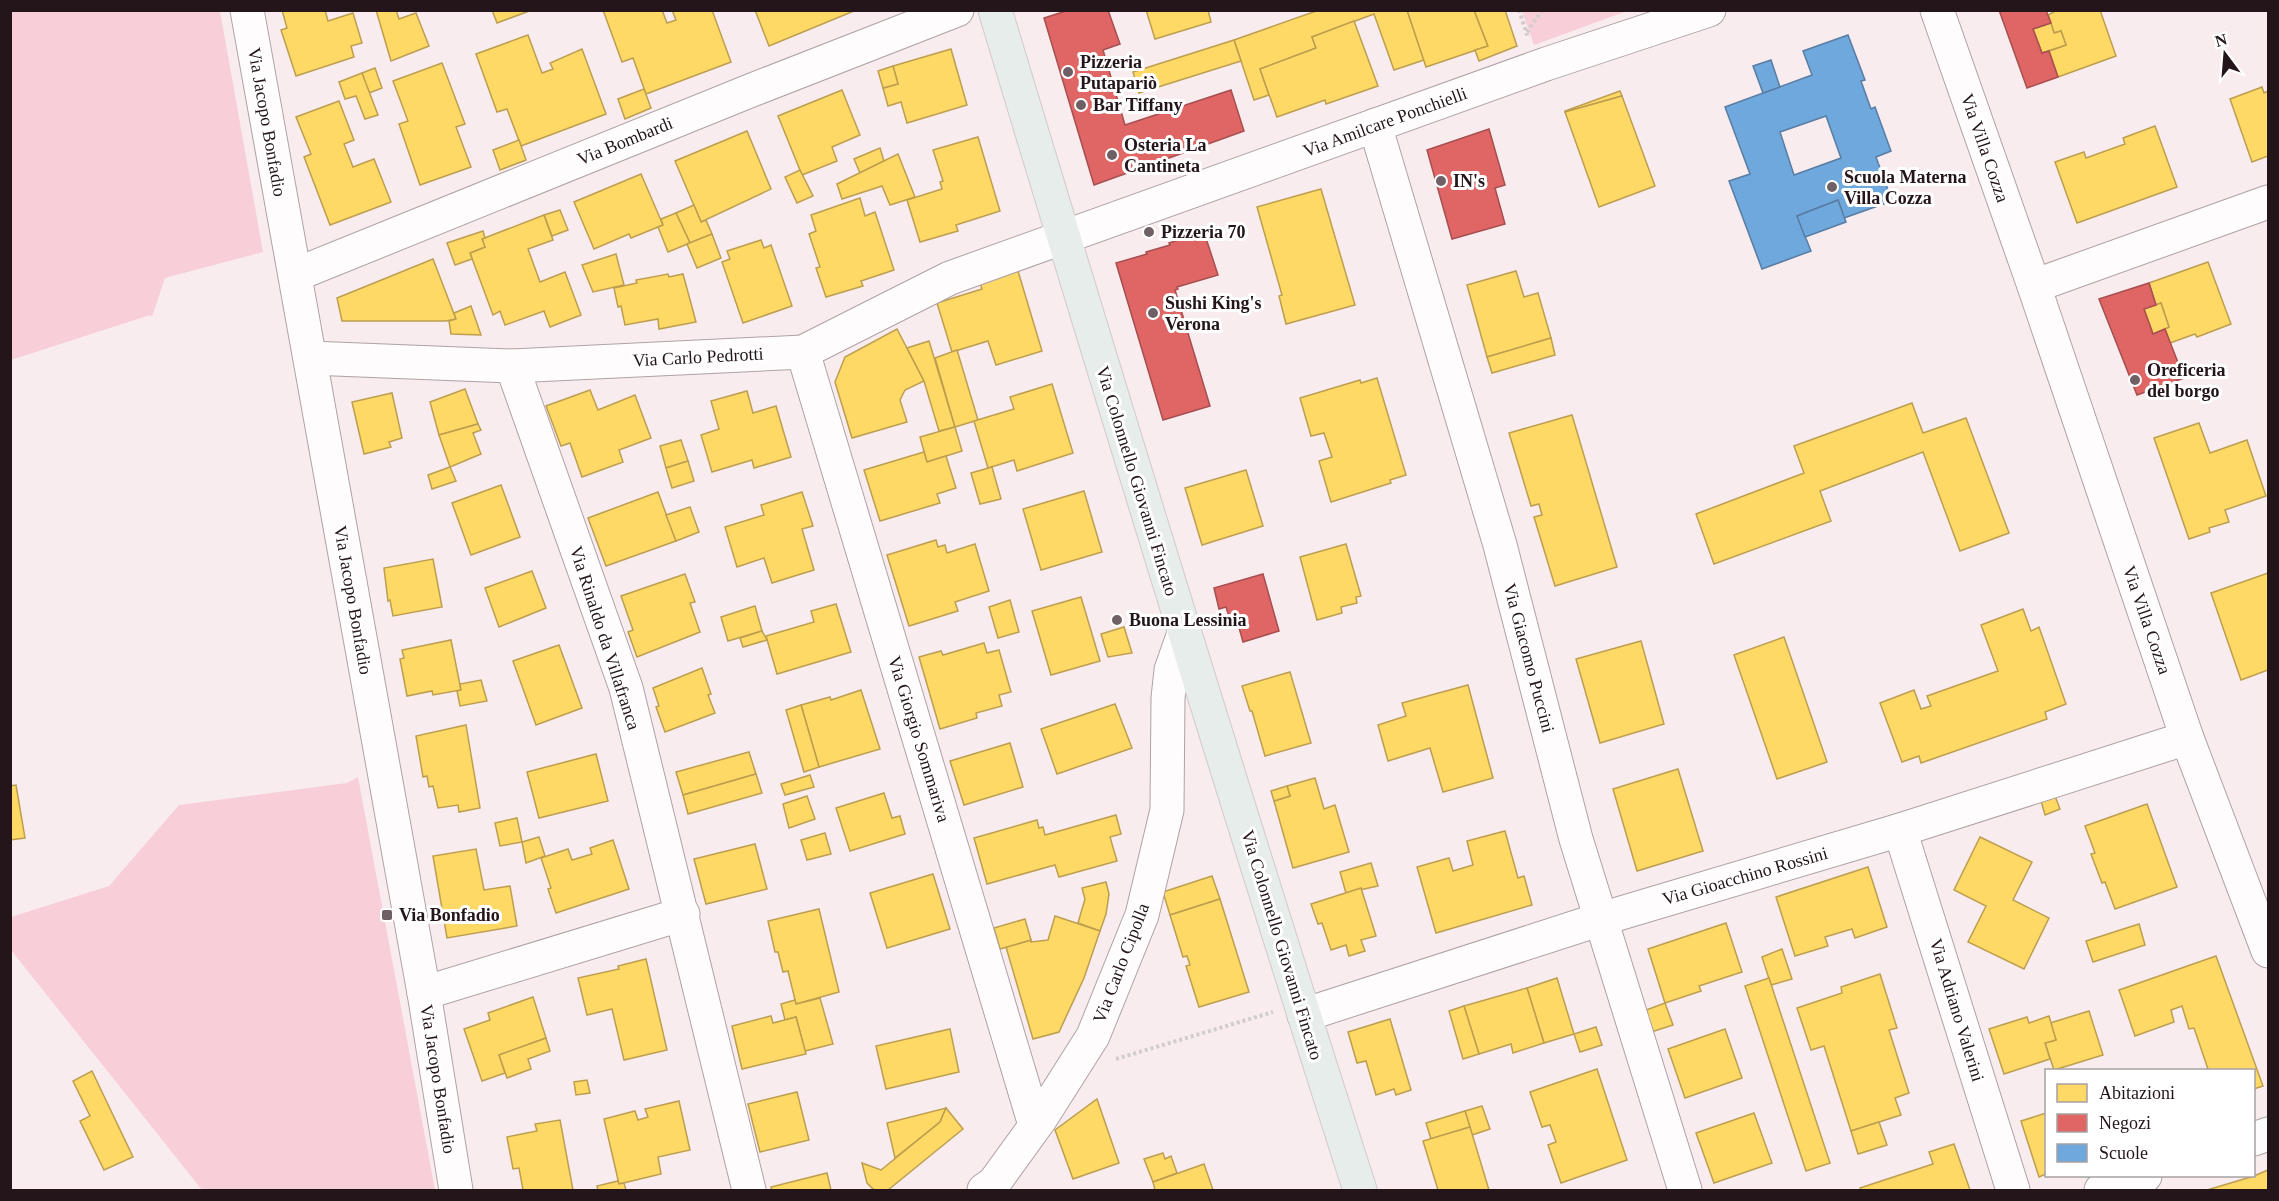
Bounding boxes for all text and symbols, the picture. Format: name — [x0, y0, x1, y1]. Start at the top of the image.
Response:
north arrow — [2195, 24, 2255, 84]
text: N — [2213, 30, 2229, 50]
street label: Via Jacopo Bonfadio — [244, 46, 290, 198]
place label: Pizzeria Putapariò — [1080, 52, 1157, 93]
marker: Pizzeria Putapariò — [1061, 65, 1075, 79]
street label: Via Amilcare Ponchielli — [1300, 83, 1470, 161]
street label: Via Villa Cozza — [1957, 91, 2013, 205]
place label: Bar Tiffany — [1093, 95, 1183, 115]
marker: Bar Tiffany — [1074, 98, 1088, 112]
street label: Via Bombardi — [574, 113, 676, 169]
place label: Osteria La Cantineta — [1124, 135, 1207, 176]
marker: Osteria La Cantineta — [1105, 148, 1119, 162]
place label: Scuola Materna Villa Cozza — [1844, 167, 1966, 208]
place label: IN's — [1453, 171, 1485, 191]
marker: IN's — [1434, 174, 1448, 188]
marker: Scuola Materna Villa Cozza — [1825, 180, 1839, 194]
place label: Pizzeria 70 — [1161, 222, 1245, 242]
marker: Pizzeria 70 — [1142, 225, 1156, 239]
place label: Sushi King's Verona — [1165, 293, 1262, 334]
marker: Sushi King's Verona — [1146, 306, 1160, 320]
street label: Via Carlo Pedrotti — [632, 344, 764, 370]
place label: Oreficeria del borgo — [2147, 360, 2226, 401]
street label: Via Colonnello Giovanni Fincato — [1092, 364, 1182, 598]
marker: Oreficeria del borgo — [2128, 373, 2142, 387]
street label: Via Jacopo Bonfadio — [330, 524, 376, 676]
street label: Via Rinaldo da Villafranca — [566, 544, 644, 732]
street label: Via Villa Cozza — [2119, 563, 2175, 677]
street label: Via Giacomo Puccini — [1499, 581, 1559, 735]
place label: Buona Lessinia — [1129, 610, 1247, 630]
marker: Buona Lessinia — [1110, 613, 1124, 627]
street label: Via Giorgio Sommariva — [884, 654, 954, 824]
street label: Via Colonnello Giovanni Fincato — [1237, 828, 1327, 1062]
street label: Via Gioacchino Rossini — [1660, 843, 1830, 909]
street label: Via Carlo Cipolla — [1089, 900, 1153, 1026]
place label: Via Bonfadio — [399, 905, 500, 925]
marker: Via Bonfadio — [380, 908, 394, 922]
street label: Via Adriano Valerini — [1926, 936, 1988, 1084]
street label: Via Jacopo Bonfadio — [416, 1003, 460, 1155]
legend — [2045, 1069, 2255, 1177]
text: Abitazioni — [2099, 1083, 2175, 1103]
text: Negozi — [2099, 1113, 2151, 1133]
text: Scuole — [2099, 1143, 2148, 1163]

